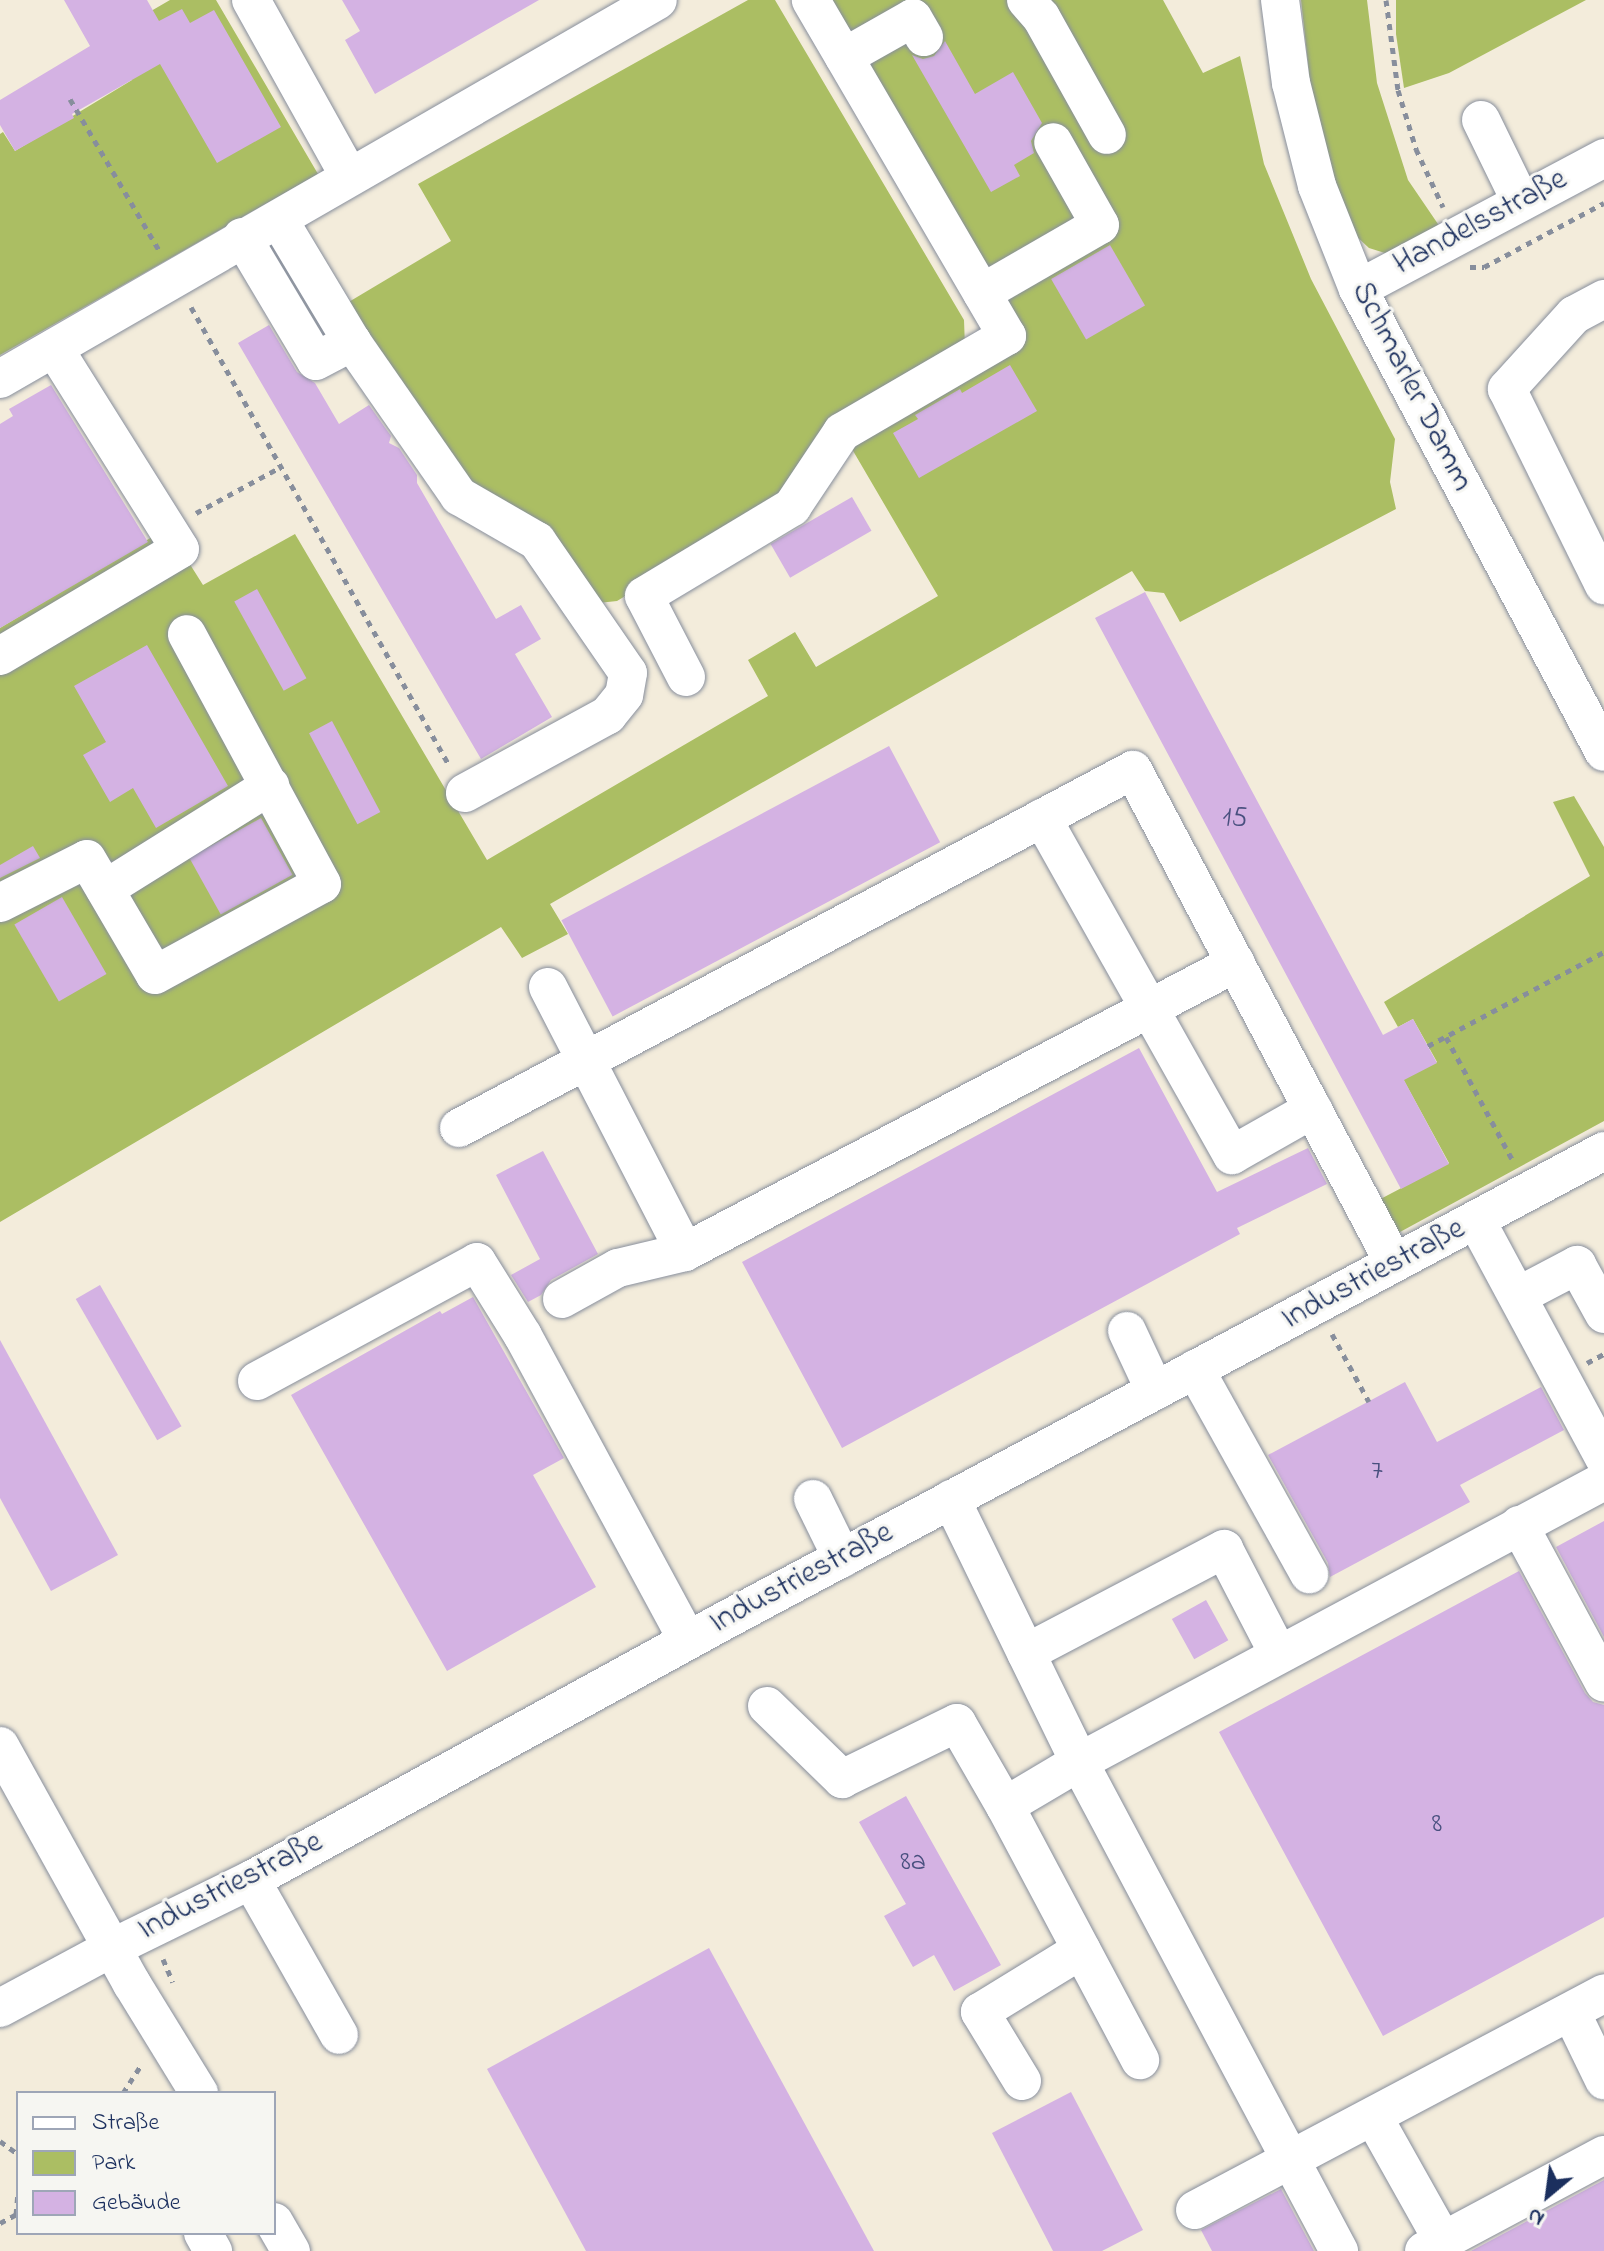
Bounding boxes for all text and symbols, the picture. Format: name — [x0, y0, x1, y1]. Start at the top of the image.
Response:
street label: Handelsstraße — [1388, 161, 1574, 285]
street label: Schmarler Damm — [1342, 276, 1480, 498]
house number: 15 — [1223, 802, 1247, 836]
street label: Industriestraße — [1276, 1211, 1472, 1339]
house number: 7 — [1371, 1455, 1383, 1489]
street label: Industriestraße — [704, 1515, 900, 1643]
house number: 8 — [1432, 1808, 1442, 1842]
street label: Industriestraße — [132, 1824, 330, 1950]
house number: 8a — [900, 1846, 926, 1880]
legend — [16, 2091, 276, 2235]
text: Straße — [92, 2106, 159, 2141]
text: Park — [92, 2146, 135, 2181]
north arrow — [1508, 2155, 1588, 2235]
text: Gebäude — [92, 2186, 181, 2221]
text: N — [1522, 2198, 1551, 2234]

